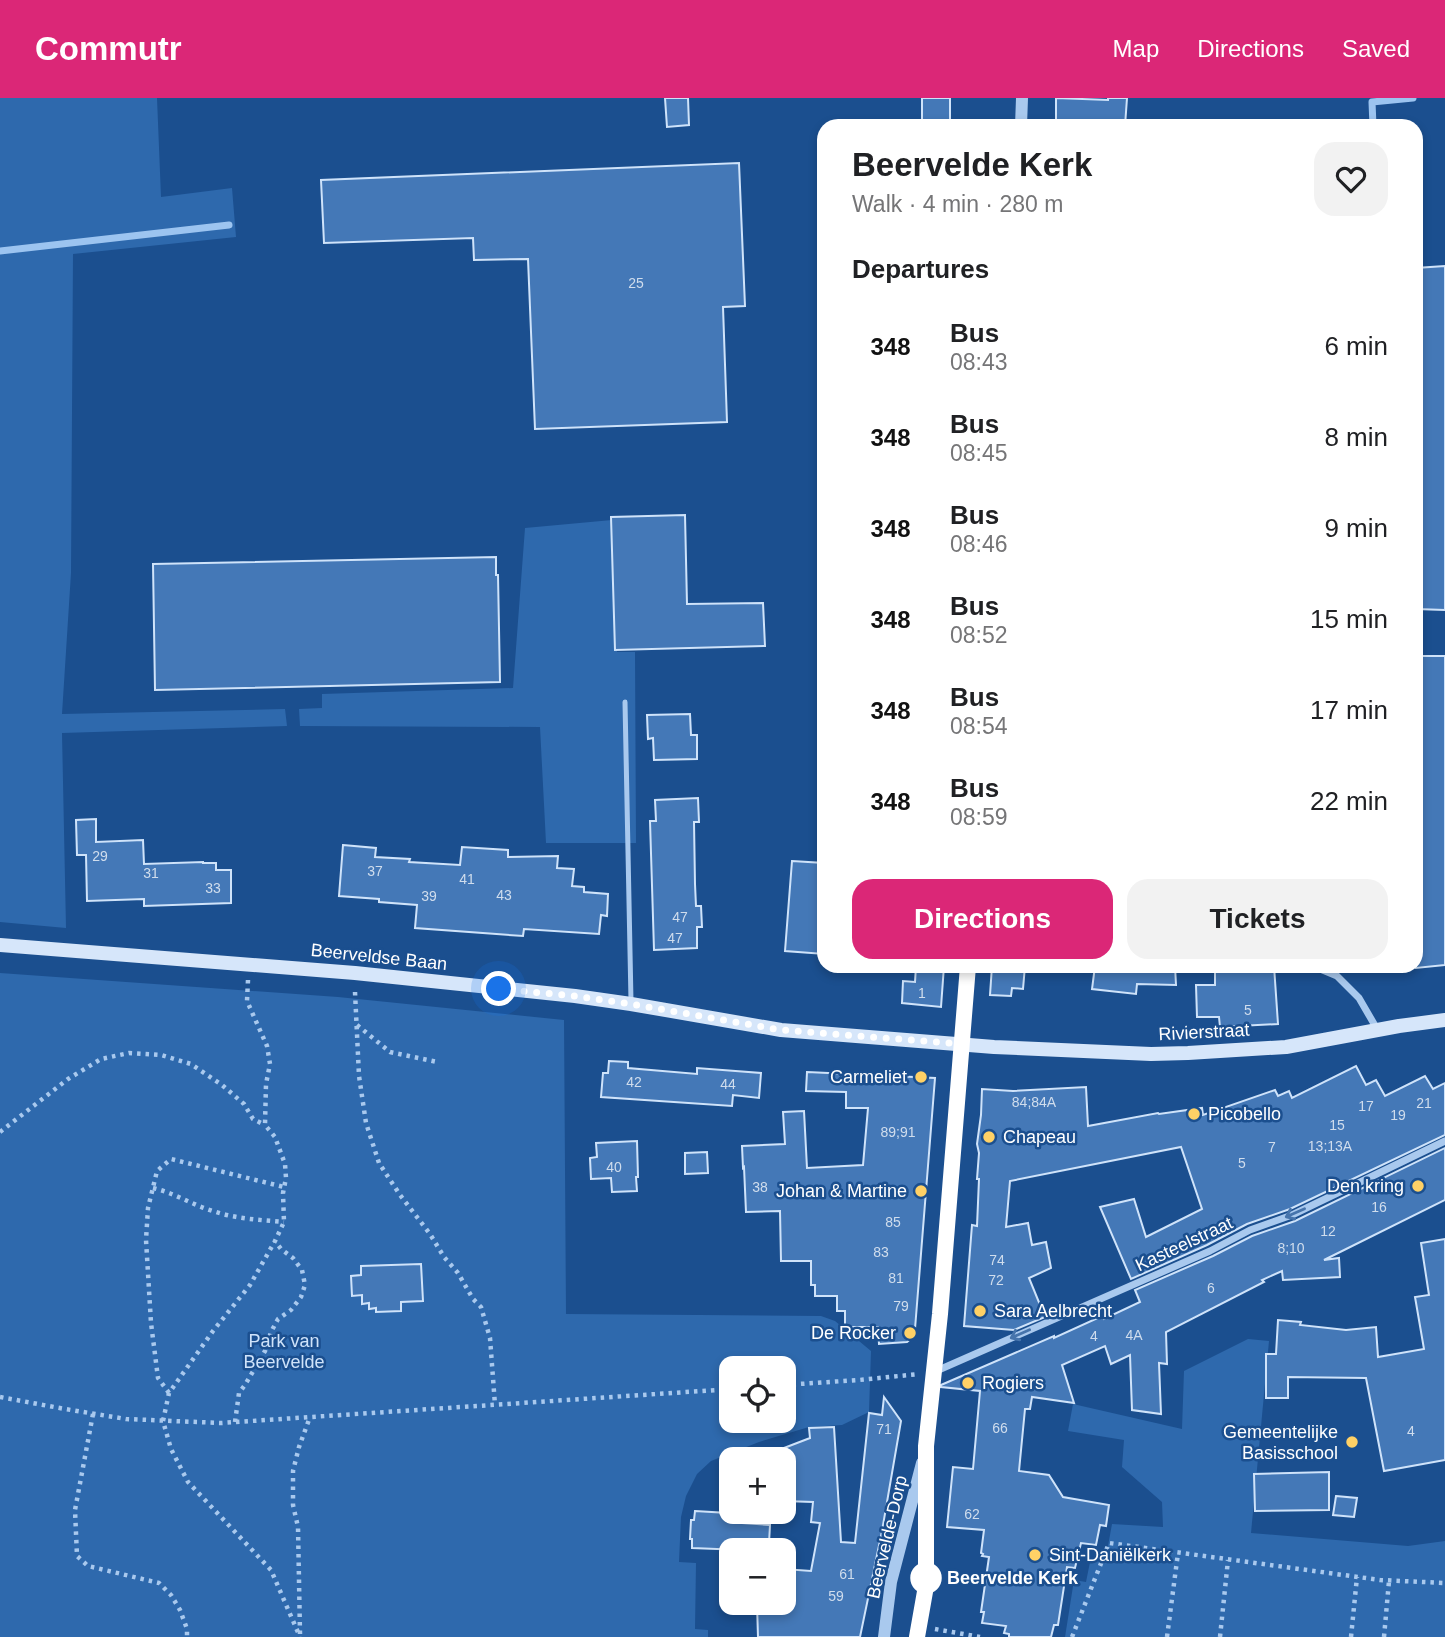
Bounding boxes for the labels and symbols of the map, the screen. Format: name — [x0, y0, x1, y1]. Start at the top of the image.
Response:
house number: 25 — [628, 275, 644, 291]
house number: 29 — [92, 848, 108, 864]
house number: 37 — [367, 863, 383, 879]
house number: 31 — [143, 865, 159, 881]
house number: 41 — [459, 871, 475, 887]
house number: 33 — [205, 880, 221, 896]
house number: 43 — [496, 887, 512, 903]
house number: 39 — [421, 888, 437, 904]
house number: 47 — [672, 909, 688, 925]
house number: 47 — [667, 930, 683, 946]
street label: Beerveldse Baan — [310, 940, 448, 974]
your location — [481, 971, 516, 1006]
house number: 1 — [918, 985, 926, 1001]
house number: 5 — [1244, 1002, 1252, 1018]
street label: Rivierstraat — [1158, 1020, 1250, 1044]
place label: Carmeliet — [830, 1067, 907, 1087]
marker: Carmeliet — [913, 1069, 929, 1085]
house number: 42 — [626, 1074, 642, 1090]
house number: 44 — [720, 1076, 736, 1092]
house number: 84;84A — [1012, 1094, 1057, 1110]
house number: 21 — [1416, 1095, 1432, 1111]
house number: 17 — [1358, 1098, 1374, 1114]
place label: Picobello — [1208, 1104, 1281, 1124]
marker: Picobello — [1186, 1106, 1202, 1122]
house number: 19 — [1390, 1107, 1406, 1123]
house number: 15 — [1329, 1117, 1345, 1133]
house number: 89;91 — [880, 1124, 916, 1140]
place label: Chapeau — [1003, 1127, 1076, 1147]
marker: Chapeau — [981, 1129, 997, 1145]
house number: 13;13A — [1308, 1138, 1353, 1154]
house number: 7 — [1268, 1139, 1276, 1155]
house number: 5 — [1238, 1155, 1246, 1171]
house number: 40 — [606, 1159, 622, 1175]
place label: Den kring — [1327, 1176, 1404, 1196]
marker: Den kring — [1410, 1178, 1426, 1194]
house number: 38 — [752, 1179, 768, 1195]
place label: Johan & Martine — [776, 1181, 907, 1201]
marker: Johan & Martine — [913, 1183, 929, 1199]
house number: 16 — [1371, 1199, 1387, 1215]
one-way arrow — [1285, 1207, 1306, 1220]
street label: Kasteelstraat — [1132, 1213, 1236, 1275]
house number: 85 — [885, 1214, 901, 1230]
house number: 12 — [1320, 1223, 1336, 1239]
house number: 8;10 — [1277, 1240, 1305, 1256]
house number: 83 — [873, 1244, 889, 1260]
house number: 74 — [989, 1252, 1005, 1268]
house number: 81 — [888, 1270, 904, 1286]
house number: 72 — [988, 1272, 1004, 1288]
house number: 6 — [1207, 1280, 1215, 1296]
house number: 79 — [893, 1298, 909, 1314]
place label: Sara Aelbrecht — [994, 1301, 1112, 1321]
marker: Sara Aelbrecht — [972, 1303, 988, 1319]
place label: De Rocker — [811, 1323, 896, 1343]
marker: De Rocker — [902, 1325, 918, 1341]
house number: 4A — [1125, 1327, 1143, 1343]
house number: 4 — [1090, 1328, 1098, 1344]
one-way arrow — [1010, 1329, 1031, 1342]
park label: Park van Beervelde — [243, 1331, 325, 1372]
place label: Rogiers — [982, 1373, 1044, 1393]
marker: Rogiers — [960, 1375, 976, 1391]
house number: 66 — [992, 1420, 1008, 1436]
house number: 71 — [876, 1421, 892, 1437]
place label: Gemeentelijke Basisschool — [1223, 1422, 1338, 1463]
house number: 4 — [1407, 1423, 1415, 1439]
marker: Gemeentelijke Basisschool — [1344, 1434, 1360, 1450]
street label: Beervelde-Dorp — [863, 1473, 911, 1601]
house number: 62 — [964, 1506, 980, 1522]
place label: Sint-Daniëlkerk — [1049, 1545, 1172, 1565]
marker: Sint-Daniëlkerk — [1027, 1547, 1043, 1563]
marker: Beervelde Kerk — [911, 1563, 941, 1593]
house number: 61 — [839, 1566, 855, 1582]
place label: Beervelde Kerk — [947, 1568, 1079, 1588]
house number: 59 — [828, 1588, 844, 1604]

